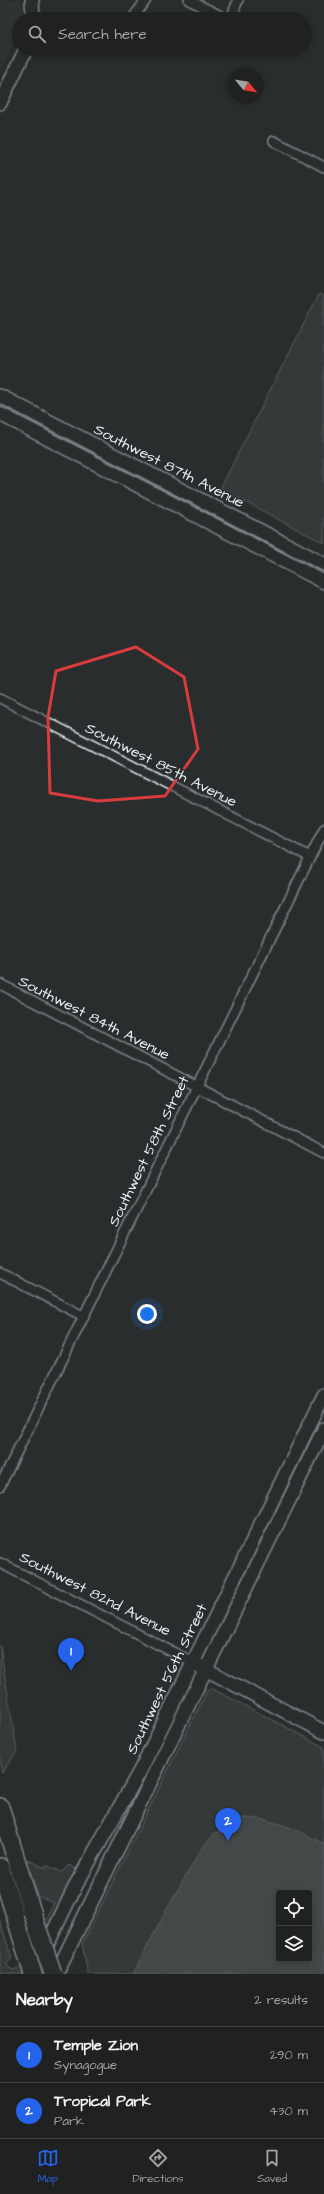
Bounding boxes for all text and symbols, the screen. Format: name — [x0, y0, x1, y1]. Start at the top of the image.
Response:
search box — [12, 12, 312, 56]
icon: search — [26, 23, 48, 45]
text: Search here — [58, 24, 147, 45]
north arrow — [228, 68, 264, 104]
street label: Southwest 87th Avenue — [90, 419, 248, 513]
street label: Southwest 85th Avenue — [82, 718, 240, 812]
street label: Southwest 84th Avenue — [15, 971, 173, 1065]
street label: Southwest 58th Street — [103, 1072, 195, 1230]
your location — [137, 1304, 157, 1324]
street label: Southwest 82nd Avenue — [16, 1547, 174, 1641]
street label: Southwest 56th Street — [121, 1600, 213, 1758]
pin: 1 — [58, 1638, 84, 1671]
pin: 2 — [215, 1808, 241, 1841]
map controls — [276, 1890, 312, 1962]
button: locate — [276, 1890, 312, 1926]
button: layers — [276, 1926, 312, 1962]
text: Nearby — [16, 1988, 73, 2012]
text: 2 results — [254, 1991, 308, 2009]
text: Temple Zion — [54, 2035, 138, 2056]
text: 1 — [28, 2046, 30, 2064]
text: 290 m — [270, 2046, 308, 2064]
text: Synagogue — [54, 2056, 117, 2074]
text: Tropical Park — [54, 2091, 151, 2112]
text: 2 — [25, 2102, 33, 2120]
text: 430 m — [269, 2102, 308, 2120]
text: Park — [54, 2112, 84, 2130]
tab: Map — [37, 2147, 59, 2186]
tab: Directions — [132, 2147, 184, 2186]
tab: Saved — [257, 2147, 287, 2186]

